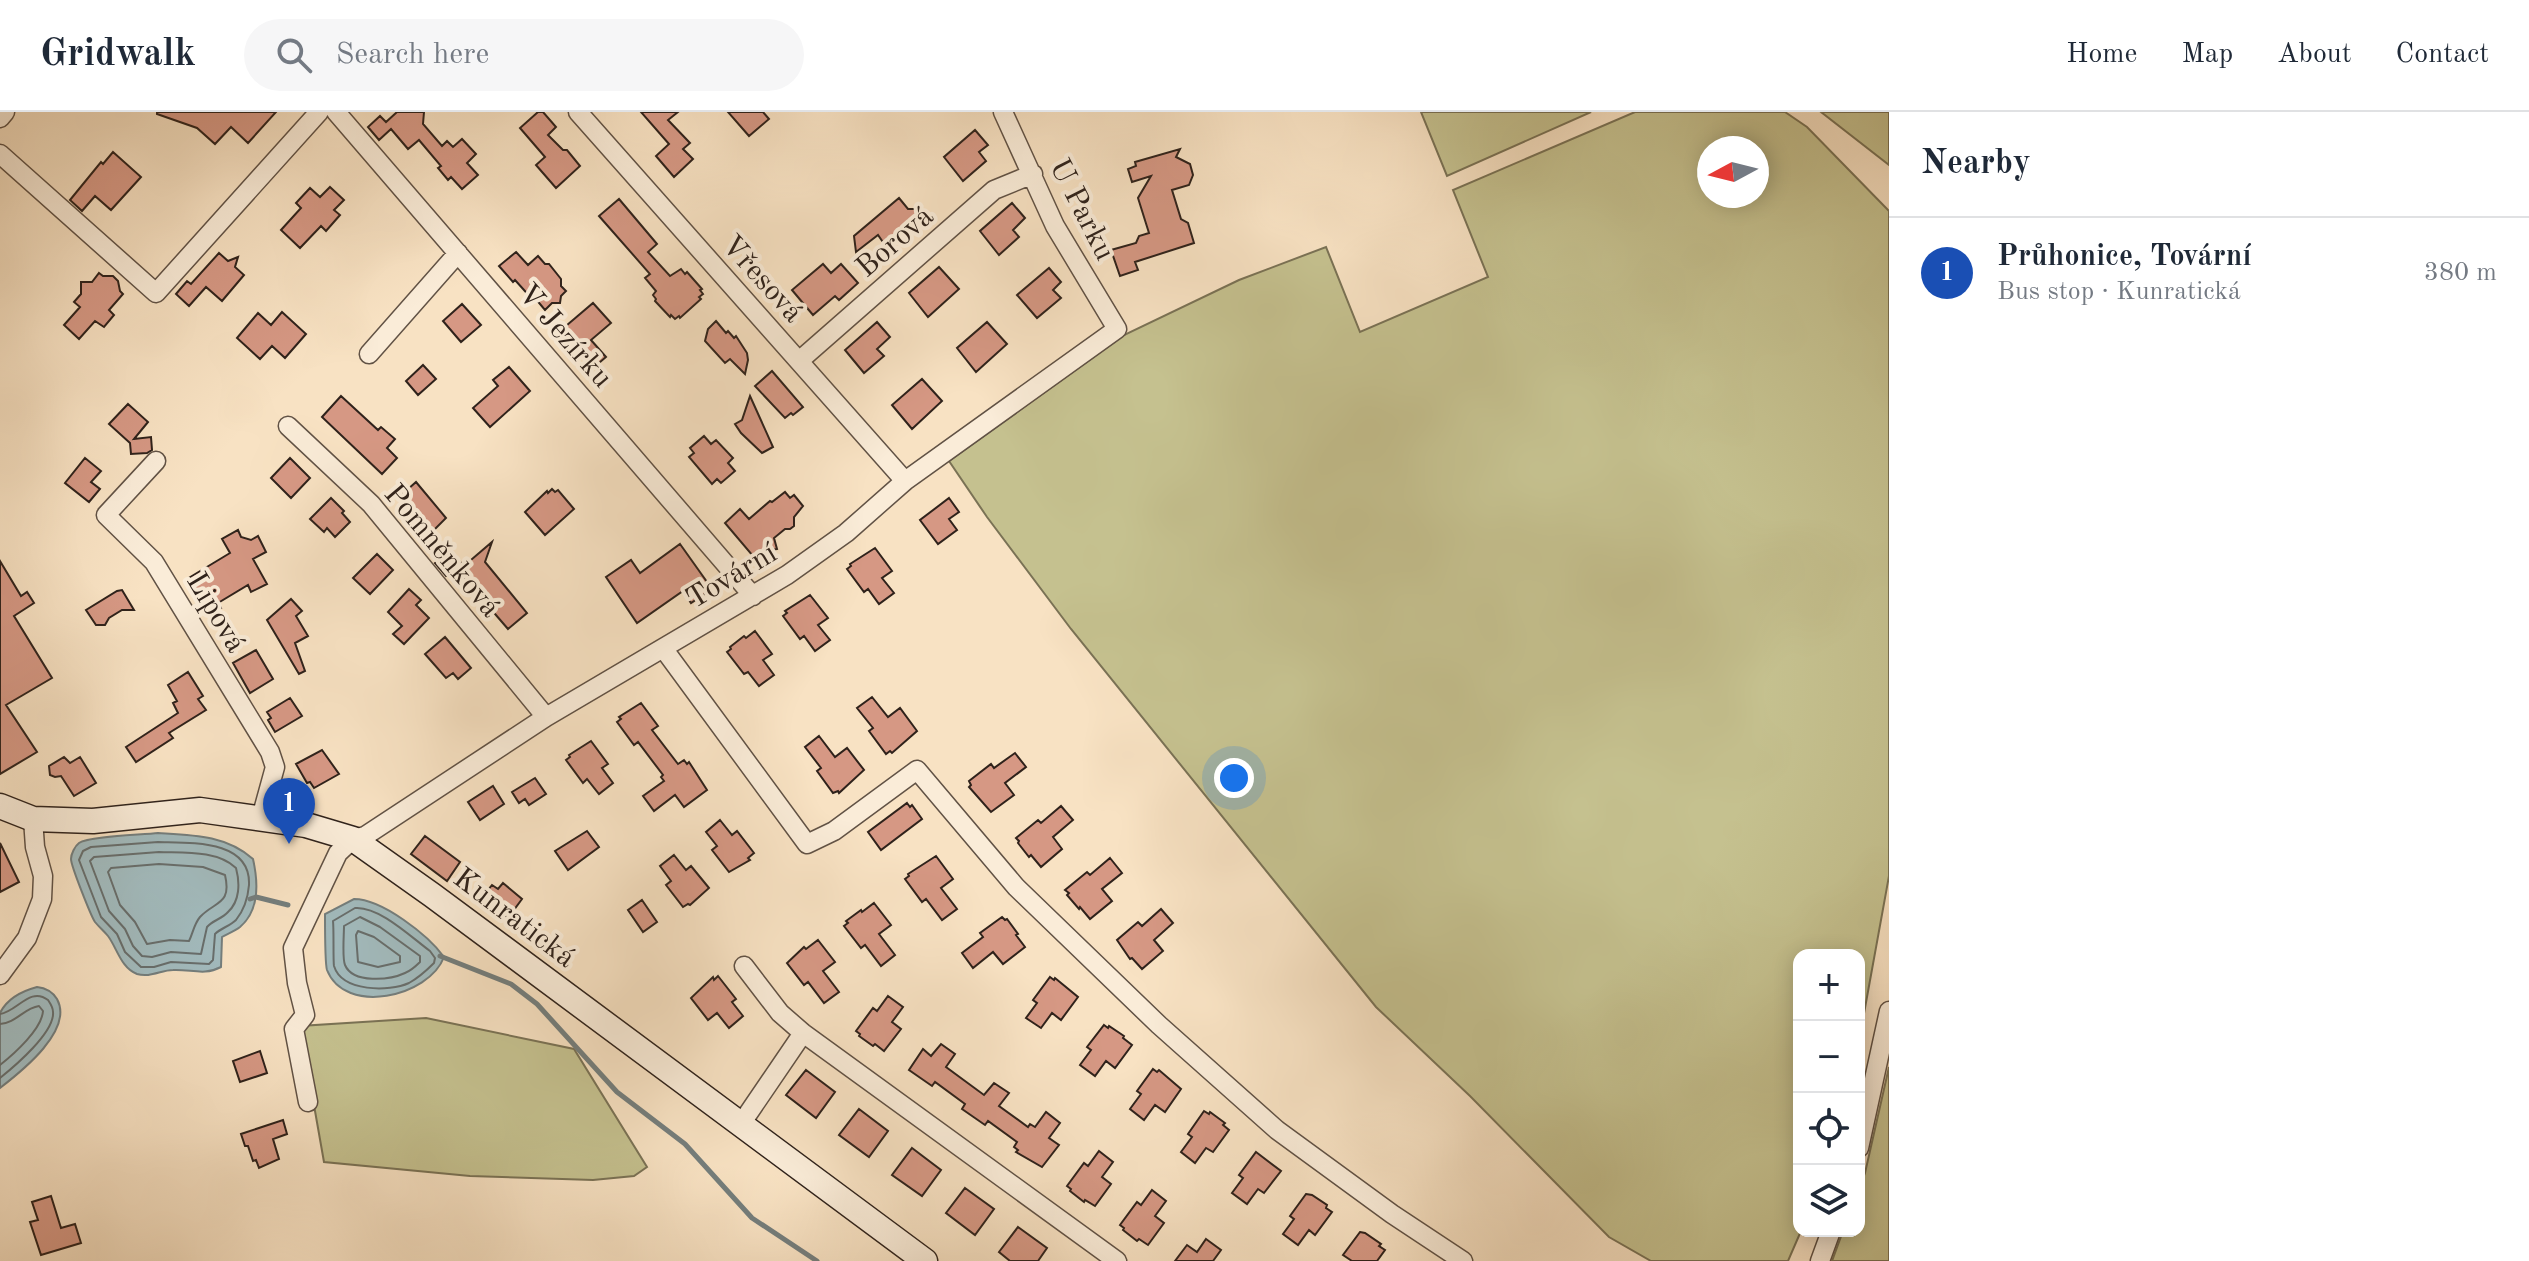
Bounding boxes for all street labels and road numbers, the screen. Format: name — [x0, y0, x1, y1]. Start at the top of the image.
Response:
street label: U Parku — [1043, 154, 1119, 266]
street label: Borová — [851, 201, 940, 284]
street label: Vřesová — [715, 230, 808, 329]
street label: V Jezírku — [512, 279, 617, 394]
street label: Pomněnková — [378, 479, 505, 623]
street label: Tovární — [682, 538, 783, 615]
street label: Lipová — [180, 568, 251, 658]
street label: Kunratická — [447, 863, 581, 974]

